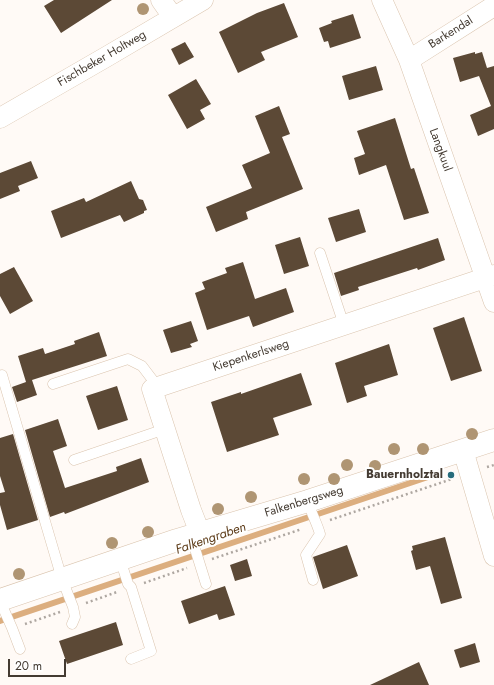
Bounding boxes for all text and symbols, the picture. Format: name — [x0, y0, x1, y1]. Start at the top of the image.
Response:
street label: Barkendal — [426, 14, 476, 52]
street label: Fischbeker Holtweg — [55, 28, 149, 90]
street label: Langkuul — [426, 126, 454, 174]
street label: Kiepenkerlsweg — [211, 337, 291, 375]
place label: Bauernholztal — [366, 468, 443, 482]
marker: Bauernholztal — [446, 470, 456, 480]
street label: Falkenbergsweg — [263, 483, 345, 521]
water label: Falkengraben — [174, 520, 248, 558]
scale bar — [10, 651, 68, 677]
text: 20 m — [15, 657, 42, 675]

